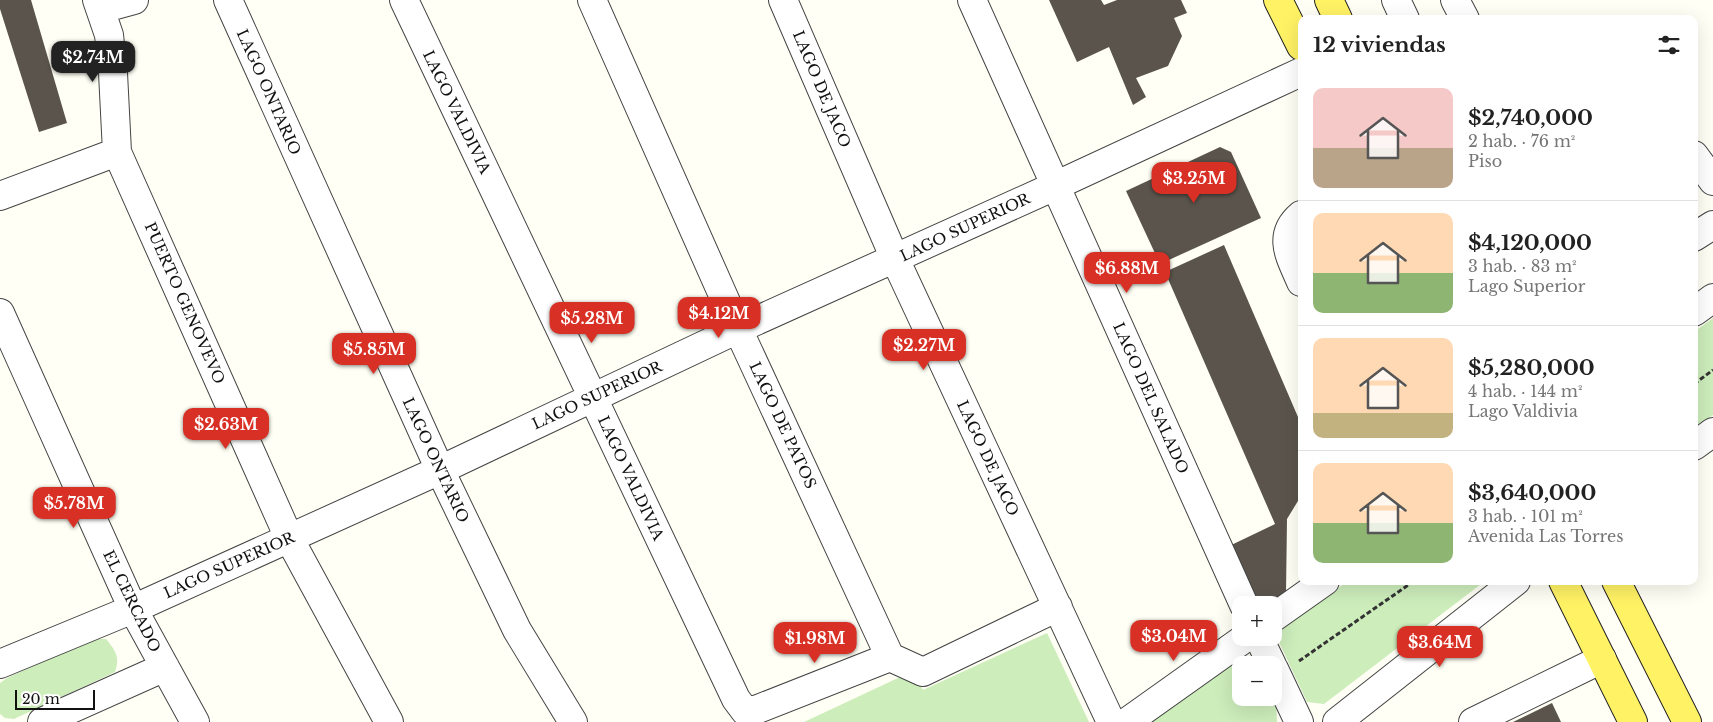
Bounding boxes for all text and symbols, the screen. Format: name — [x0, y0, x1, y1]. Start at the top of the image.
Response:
street label: LAGO ONTARIO — [233, 26, 305, 158]
street label: LAGO DE JACO — [789, 28, 855, 150]
icon: filters — [1655, 31, 1683, 59]
text: 12 viviendas — [1313, 32, 1446, 58]
pin: $2.74M — [52, 41, 134, 83]
text: $2.74M — [62, 47, 124, 67]
street label: LAGO VALDIVIA — [419, 47, 495, 177]
text: $2,740,000 — [1468, 105, 1593, 131]
icon: home — [1353, 108, 1413, 168]
text: 2 hab. · 76 m² — [1468, 131, 1575, 151]
text: Piso — [1468, 151, 1502, 171]
pin: $3.25M — [1153, 162, 1235, 204]
text: $3.25M — [1163, 168, 1225, 188]
street label: LAGO SUPERIOR — [897, 188, 1034, 265]
street label: PUERTO GENOVEVO — [141, 219, 229, 387]
text: $4,120,000 — [1468, 230, 1592, 256]
icon: home — [1353, 233, 1413, 293]
pin: $6.88M — [1086, 252, 1168, 294]
text: 3 hab. · 83 m² — [1468, 256, 1577, 276]
text: $6.88M — [1095, 258, 1159, 278]
text: Lago Superior — [1468, 276, 1585, 296]
pin: $4.12M — [678, 296, 760, 339]
pin: $5.28M — [551, 302, 633, 344]
text: $4.12M — [689, 303, 749, 323]
text: $5.28M — [561, 308, 623, 328]
street label: LAGO DEL SALADO — [1109, 319, 1193, 477]
pin: $2.27M — [883, 328, 965, 371]
pin: $5.85M — [333, 332, 415, 375]
text: $2.27M — [893, 335, 955, 355]
text: $5.85M — [343, 339, 405, 359]
text: $5,280,000 — [1468, 355, 1595, 381]
street label: LAGO SUPERIOR — [529, 356, 666, 433]
icon: home — [1353, 358, 1413, 418]
street label: LAGO DE PATOS — [745, 359, 821, 491]
text: 4 hab. · 144 m² — [1468, 381, 1582, 401]
street label: LAGO ONTARIO — [399, 394, 473, 526]
street label: LAGO DE JACO — [953, 397, 1023, 519]
text: Lago Valdivia — [1468, 401, 1578, 421]
pin: $2.63M — [185, 408, 267, 450]
street label: LAGO VALDIVIA — [594, 413, 668, 544]
text: $2.63M — [194, 414, 258, 434]
text: $3,640,000 — [1468, 480, 1596, 506]
icon: home — [1353, 483, 1413, 543]
pin: $5.78M — [33, 486, 115, 529]
text: $5.78M — [44, 493, 104, 513]
text: 3 hab. · 101 m² — [1468, 506, 1583, 526]
text: Avenida Las Torres — [1468, 526, 1624, 546]
street label: LAGO SUPERIOR — [161, 527, 298, 602]
street label: EL CERCADO — [99, 547, 165, 655]
map controls — [1232, 596, 1282, 706]
button: + — [1232, 596, 1282, 646]
pin: $3.04M — [1133, 620, 1215, 662]
pin: $1.98M — [774, 622, 856, 664]
text: $3.04M — [1141, 626, 1207, 646]
pin: $3.64M — [1399, 626, 1481, 668]
text: $1.98M — [785, 628, 845, 648]
text: $3.64M — [1408, 632, 1472, 652]
button: − — [1232, 656, 1282, 706]
scale bar — [15, 687, 95, 710]
text: 20 m — [22, 690, 60, 708]

